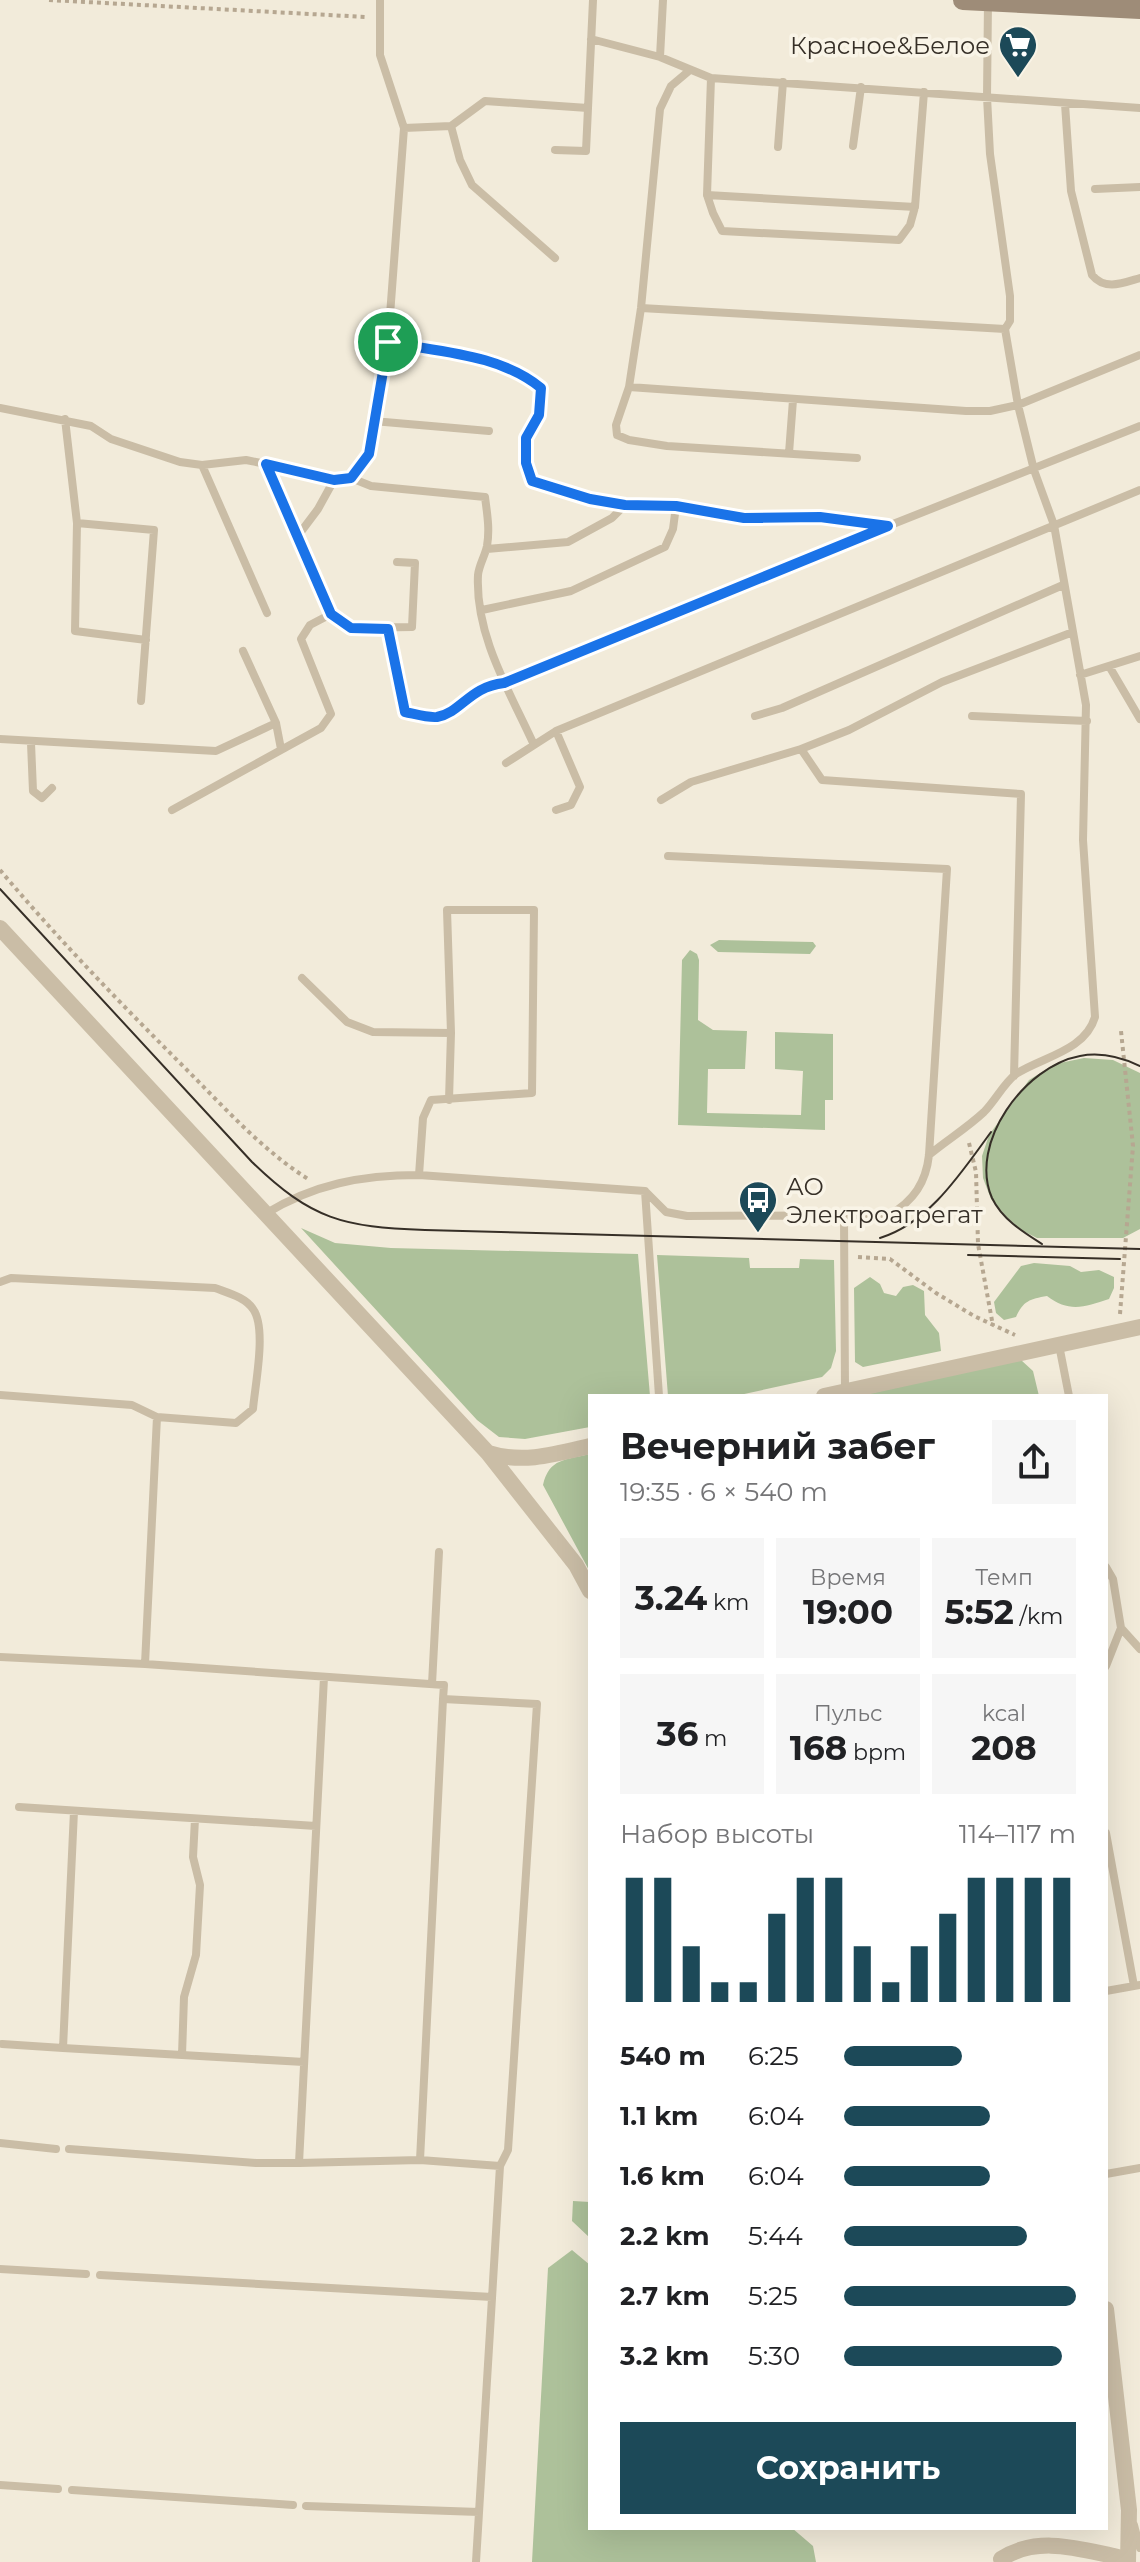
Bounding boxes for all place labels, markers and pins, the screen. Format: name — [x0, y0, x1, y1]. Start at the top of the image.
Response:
supermarket icon: Красное&Белое — [997, 24, 1039, 79]
place label: Красное&Белое — [790, 31, 990, 60]
pin — [354, 308, 422, 376]
place label: АО Электроагрегат — [786, 1172, 983, 1229]
bus stop icon: АО Электроагрегат — [737, 1179, 779, 1234]

